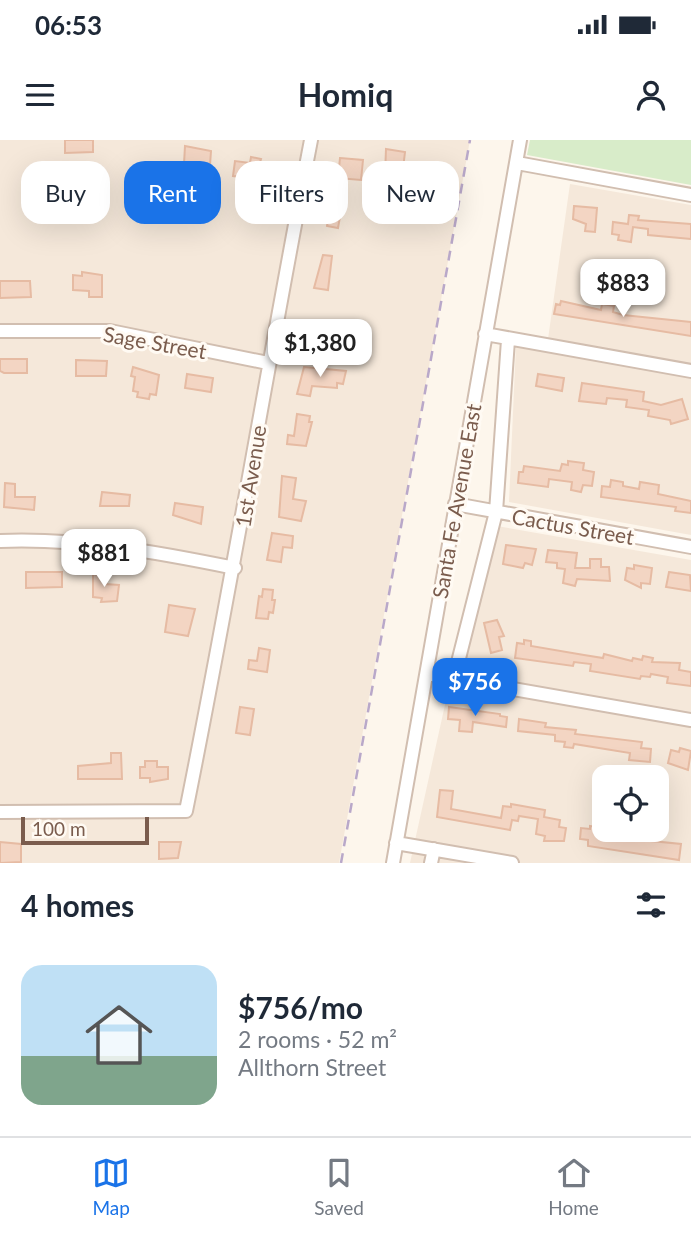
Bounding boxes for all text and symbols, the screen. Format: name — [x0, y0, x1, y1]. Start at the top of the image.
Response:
text: 06:53 — [35, 9, 102, 41]
text: Homiq — [298, 75, 393, 114]
icon: menu — [21, 76, 59, 114]
icon: person — [632, 76, 670, 114]
chip: Buy — [21, 161, 110, 224]
chip: Rent — [124, 161, 221, 224]
chip: Filters — [235, 161, 348, 224]
chip: New — [362, 161, 459, 224]
pin: $883 — [582, 260, 664, 319]
text: $883 — [596, 268, 650, 296]
pin: $1,380 — [263, 320, 377, 379]
street label: Sage Street — [102, 321, 209, 363]
text: $1,380 — [284, 328, 356, 356]
street label: Santa Fe Avenue East — [427, 401, 486, 600]
street label: 1st Avenue — [230, 423, 270, 529]
street label: Cactus Street — [510, 503, 636, 549]
pin: $881 — [63, 530, 145, 589]
text: $881 — [77, 538, 131, 566]
pin: $756 — [434, 658, 516, 718]
text: $756 — [448, 667, 502, 695]
map controls — [592, 765, 669, 842]
button: locate — [592, 765, 669, 842]
scale bar — [21, 814, 149, 846]
text: 100 m — [32, 817, 86, 840]
icon: filters — [632, 886, 670, 924]
text: 4 homes — [21, 887, 134, 923]
text: $756/mo — [238, 989, 363, 1025]
icon: home — [77, 993, 161, 1077]
text: 2 rooms · 52 m² — [238, 1025, 397, 1053]
text: Allthorn Street — [238, 1053, 386, 1081]
tab: Map — [92, 1154, 130, 1219]
tab: Saved — [314, 1154, 364, 1219]
tab: Home — [548, 1154, 599, 1219]

